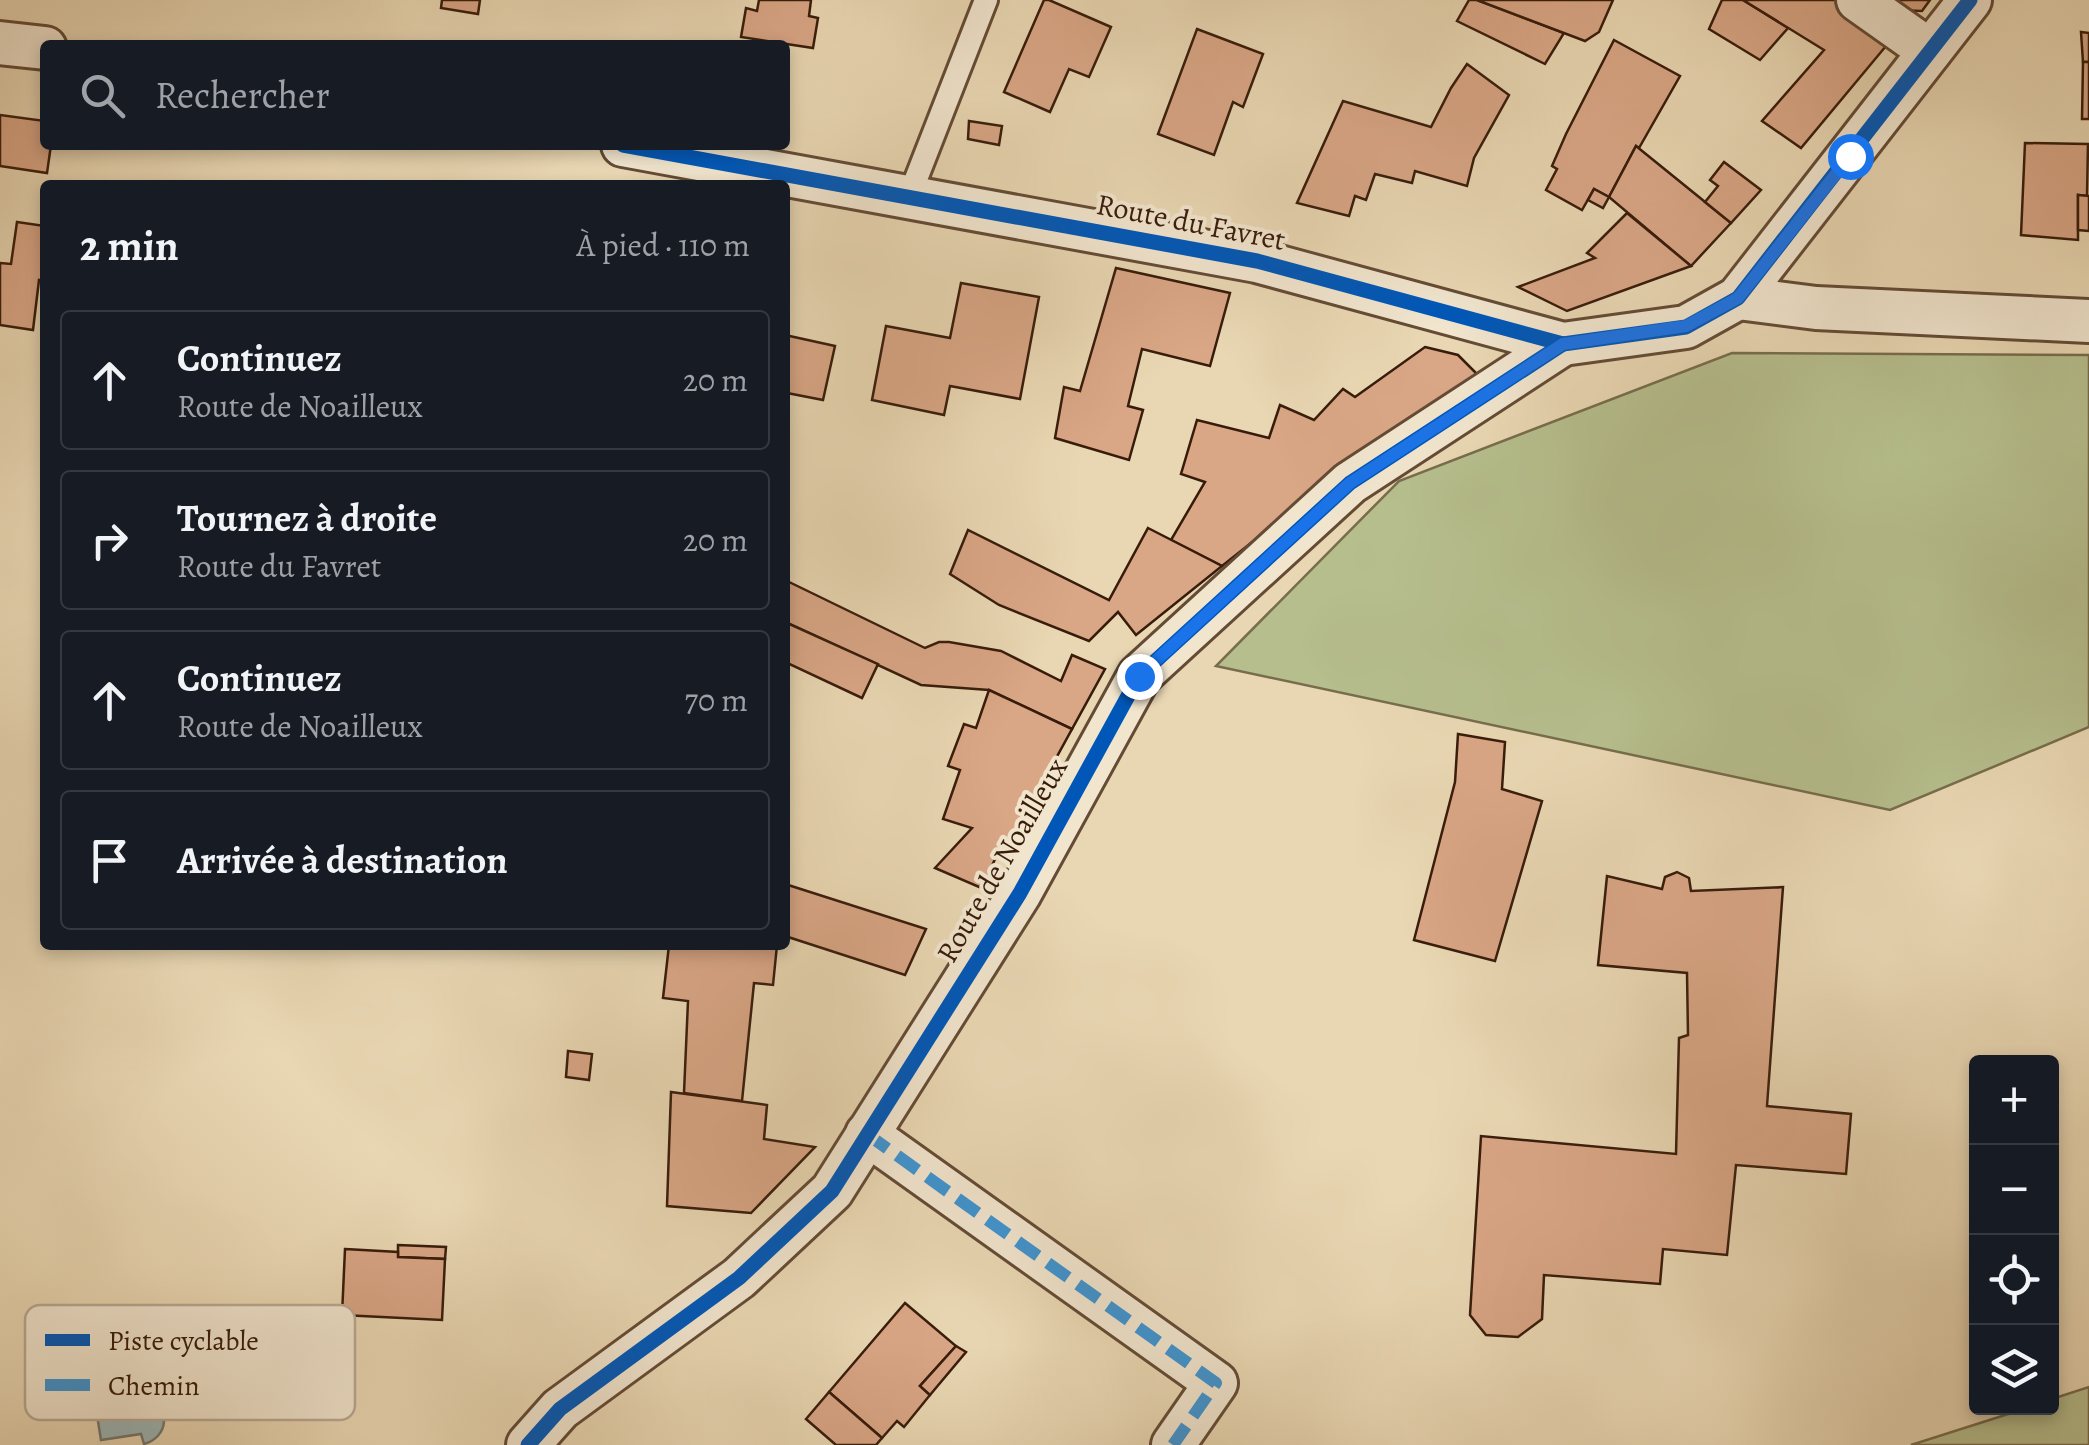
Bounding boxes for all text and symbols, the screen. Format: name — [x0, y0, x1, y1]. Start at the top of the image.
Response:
search box — [40, 40, 790, 150]
icon: search — [75, 68, 130, 123]
text: Rechercher — [155, 69, 330, 121]
route start — [1828, 134, 1874, 180]
street label: Route du Favret — [1093, 184, 1289, 260]
text: 2 min — [80, 217, 179, 274]
text: À pied · 110 m — [577, 223, 750, 267]
text: Continuez — [177, 332, 342, 384]
icon: ahead — [82, 353, 137, 408]
text: 20 m — [683, 358, 748, 402]
text: Route de Noailleux — [177, 384, 423, 428]
text: Tournez à droite — [177, 492, 437, 544]
icon: right — [82, 513, 137, 568]
text: 20 m — [683, 518, 748, 562]
text: Route du Favret — [177, 544, 381, 588]
text: Continuez — [177, 652, 342, 704]
route end — [1117, 654, 1163, 700]
icon: ahead — [82, 673, 137, 728]
text: 70 m — [685, 678, 748, 722]
text: Route de Noailleux — [177, 704, 423, 748]
street label: Route de Noailleux — [927, 750, 1077, 970]
icon: arrive — [82, 833, 137, 888]
text: Arrivée à destination — [177, 834, 508, 886]
map controls — [1969, 1055, 2059, 1415]
button: + — [1969, 1055, 2059, 1145]
button: − — [1969, 1145, 2059, 1235]
button: locate — [1969, 1235, 2059, 1325]
legend — [25, 1305, 355, 1420]
text: Piste cyclable — [108, 1322, 259, 1360]
button: layers — [1969, 1325, 2059, 1415]
text: Chemin — [108, 1367, 200, 1405]

